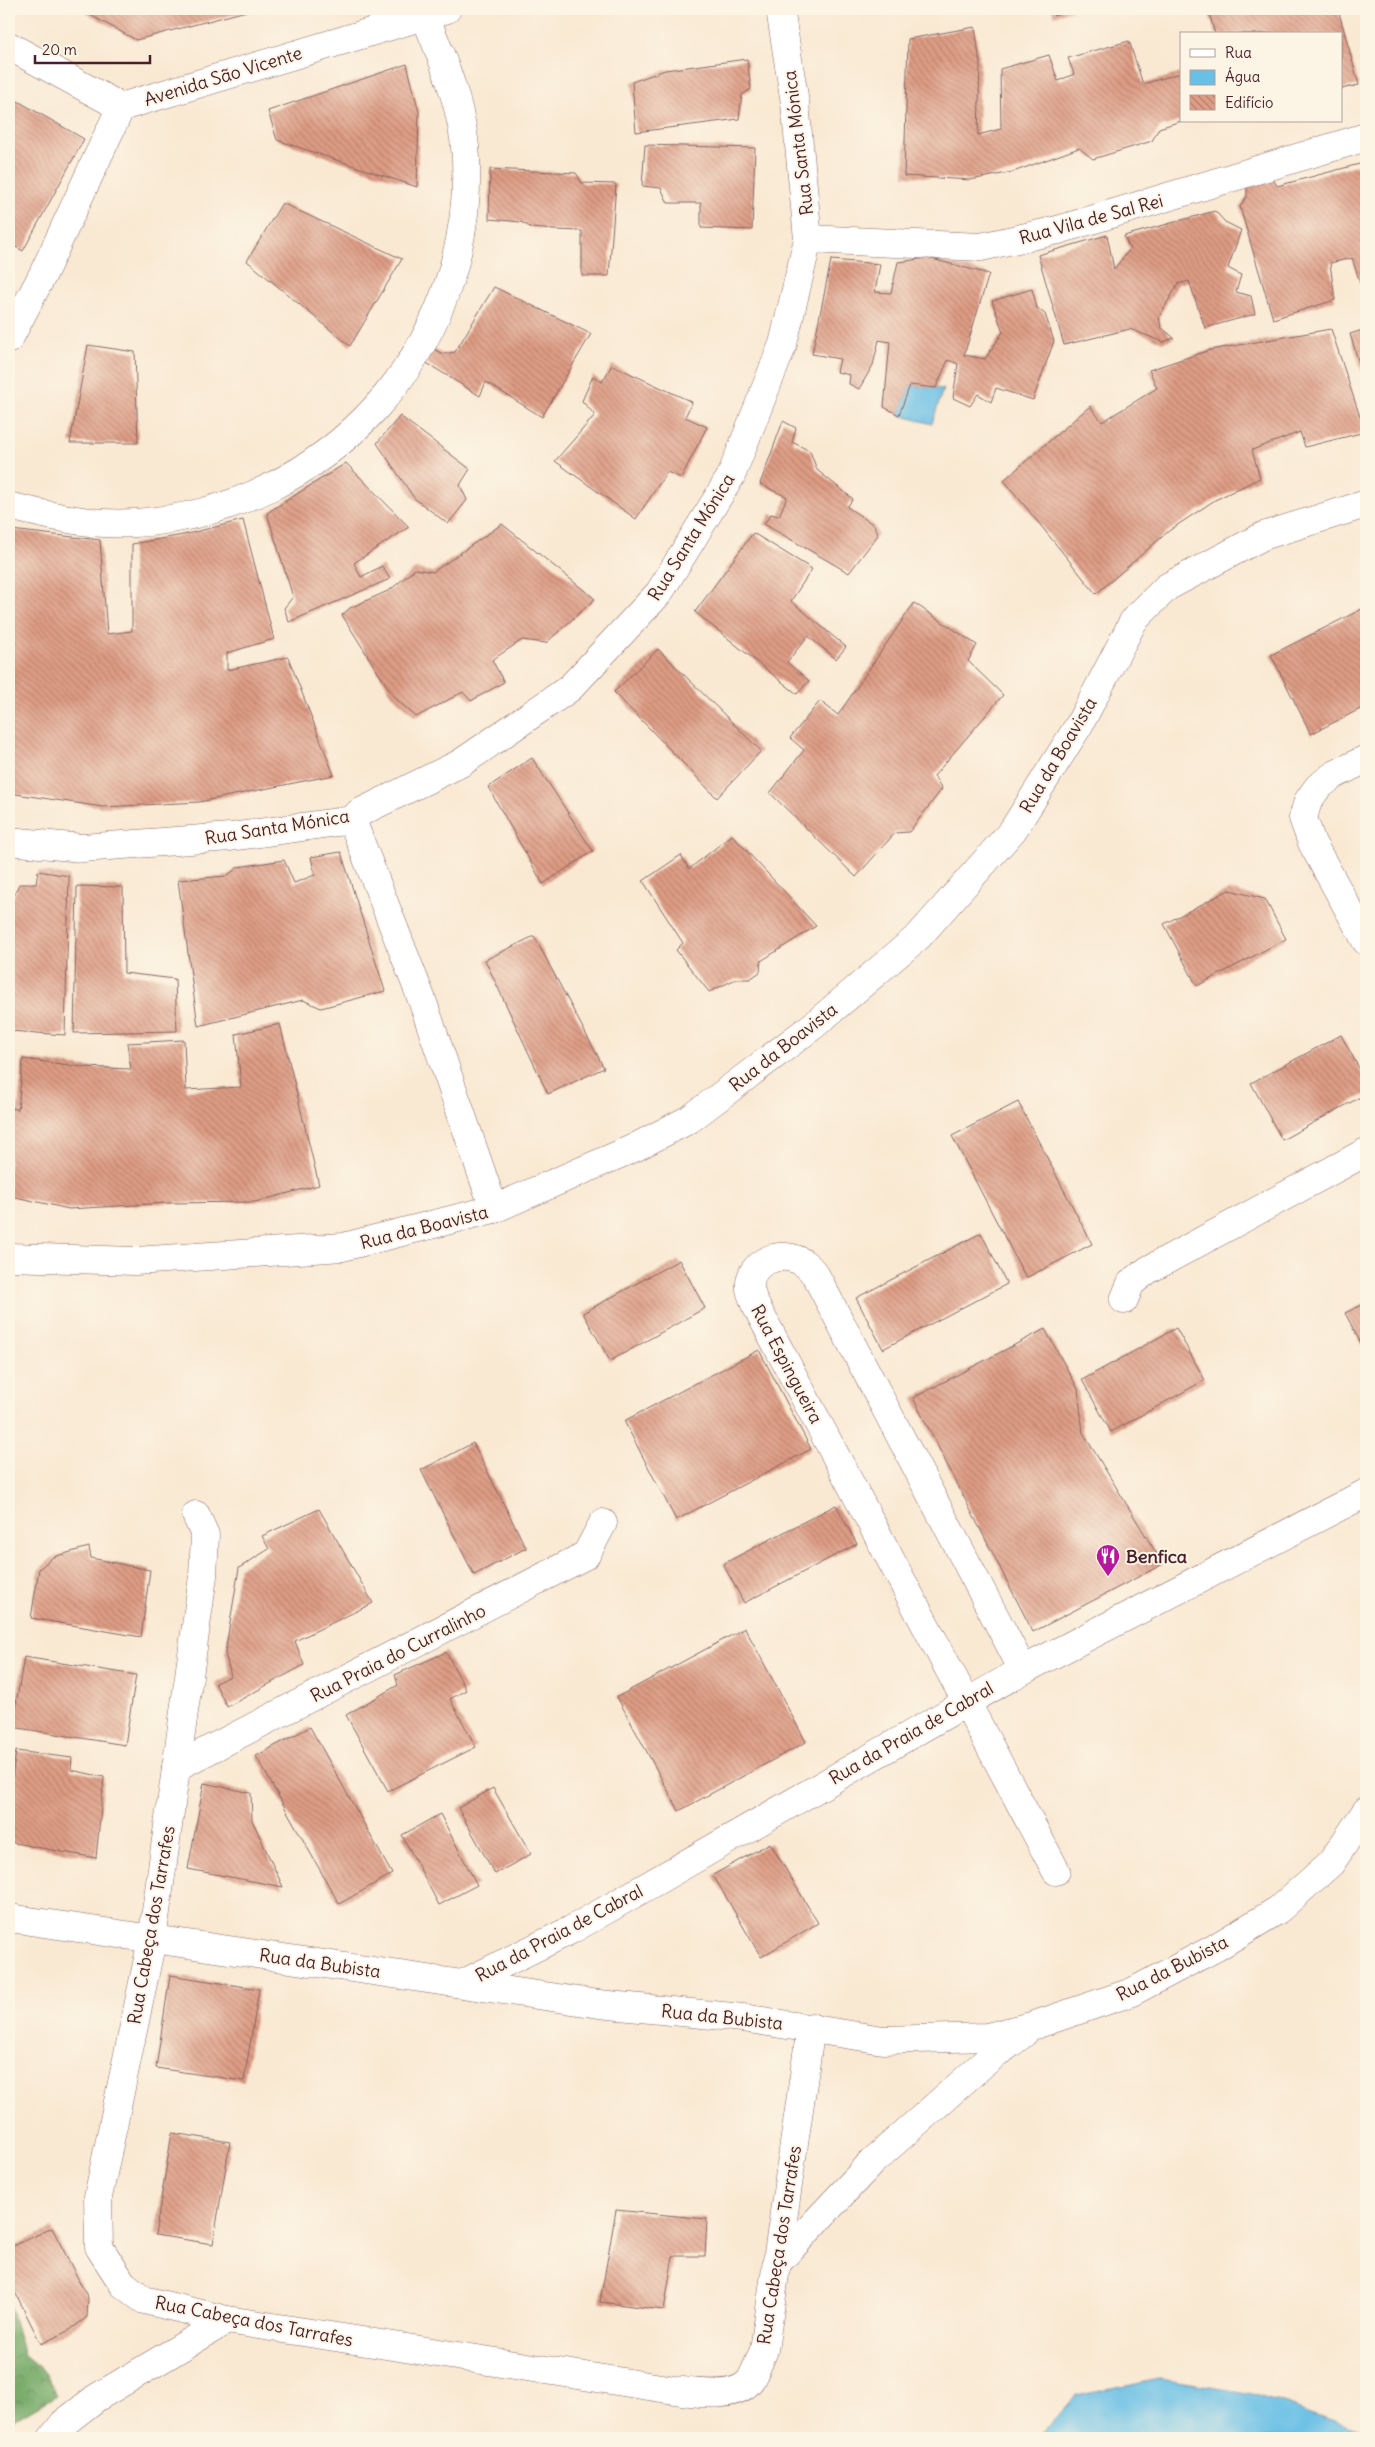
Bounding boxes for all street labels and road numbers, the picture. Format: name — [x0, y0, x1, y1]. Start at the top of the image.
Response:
street label: Avenida São Vicente — [141, 41, 305, 111]
street label: Rua Santa Mónica — [778, 69, 818, 217]
street label: Rua Vila de Sal Rei — [1016, 189, 1166, 249]
street label: Rua Santa Mónica — [643, 469, 739, 605]
street label: Rua da Boavista — [1014, 693, 1102, 817]
street label: Rua Santa Mónica — [203, 804, 351, 850]
street label: Rua da Boavista — [724, 998, 842, 1096]
street label: Rua da Boavista — [358, 1200, 490, 1254]
street label: Rua Espingueira — [746, 1301, 828, 1427]
street label: Rua Praia do Curralinho — [306, 1599, 490, 1707]
street label: Rua da Praia de Cabral — [825, 1676, 997, 1790]
street label: Rua Cabeça dos Tarrafes — [122, 1824, 180, 2026]
street label: Rua da Praia de Cabral — [471, 1879, 647, 1987]
street label: Rua da Bubista — [1112, 1930, 1232, 2006]
street label: Rua da Bubista — [258, 1943, 382, 1983]
street label: Rua da Bubista — [660, 1999, 784, 2035]
street label: Rua Cabeça dos Tarrafes — [752, 2144, 806, 2346]
street label: Rua Cabeça dos Tarrafes — [153, 2291, 355, 2351]

